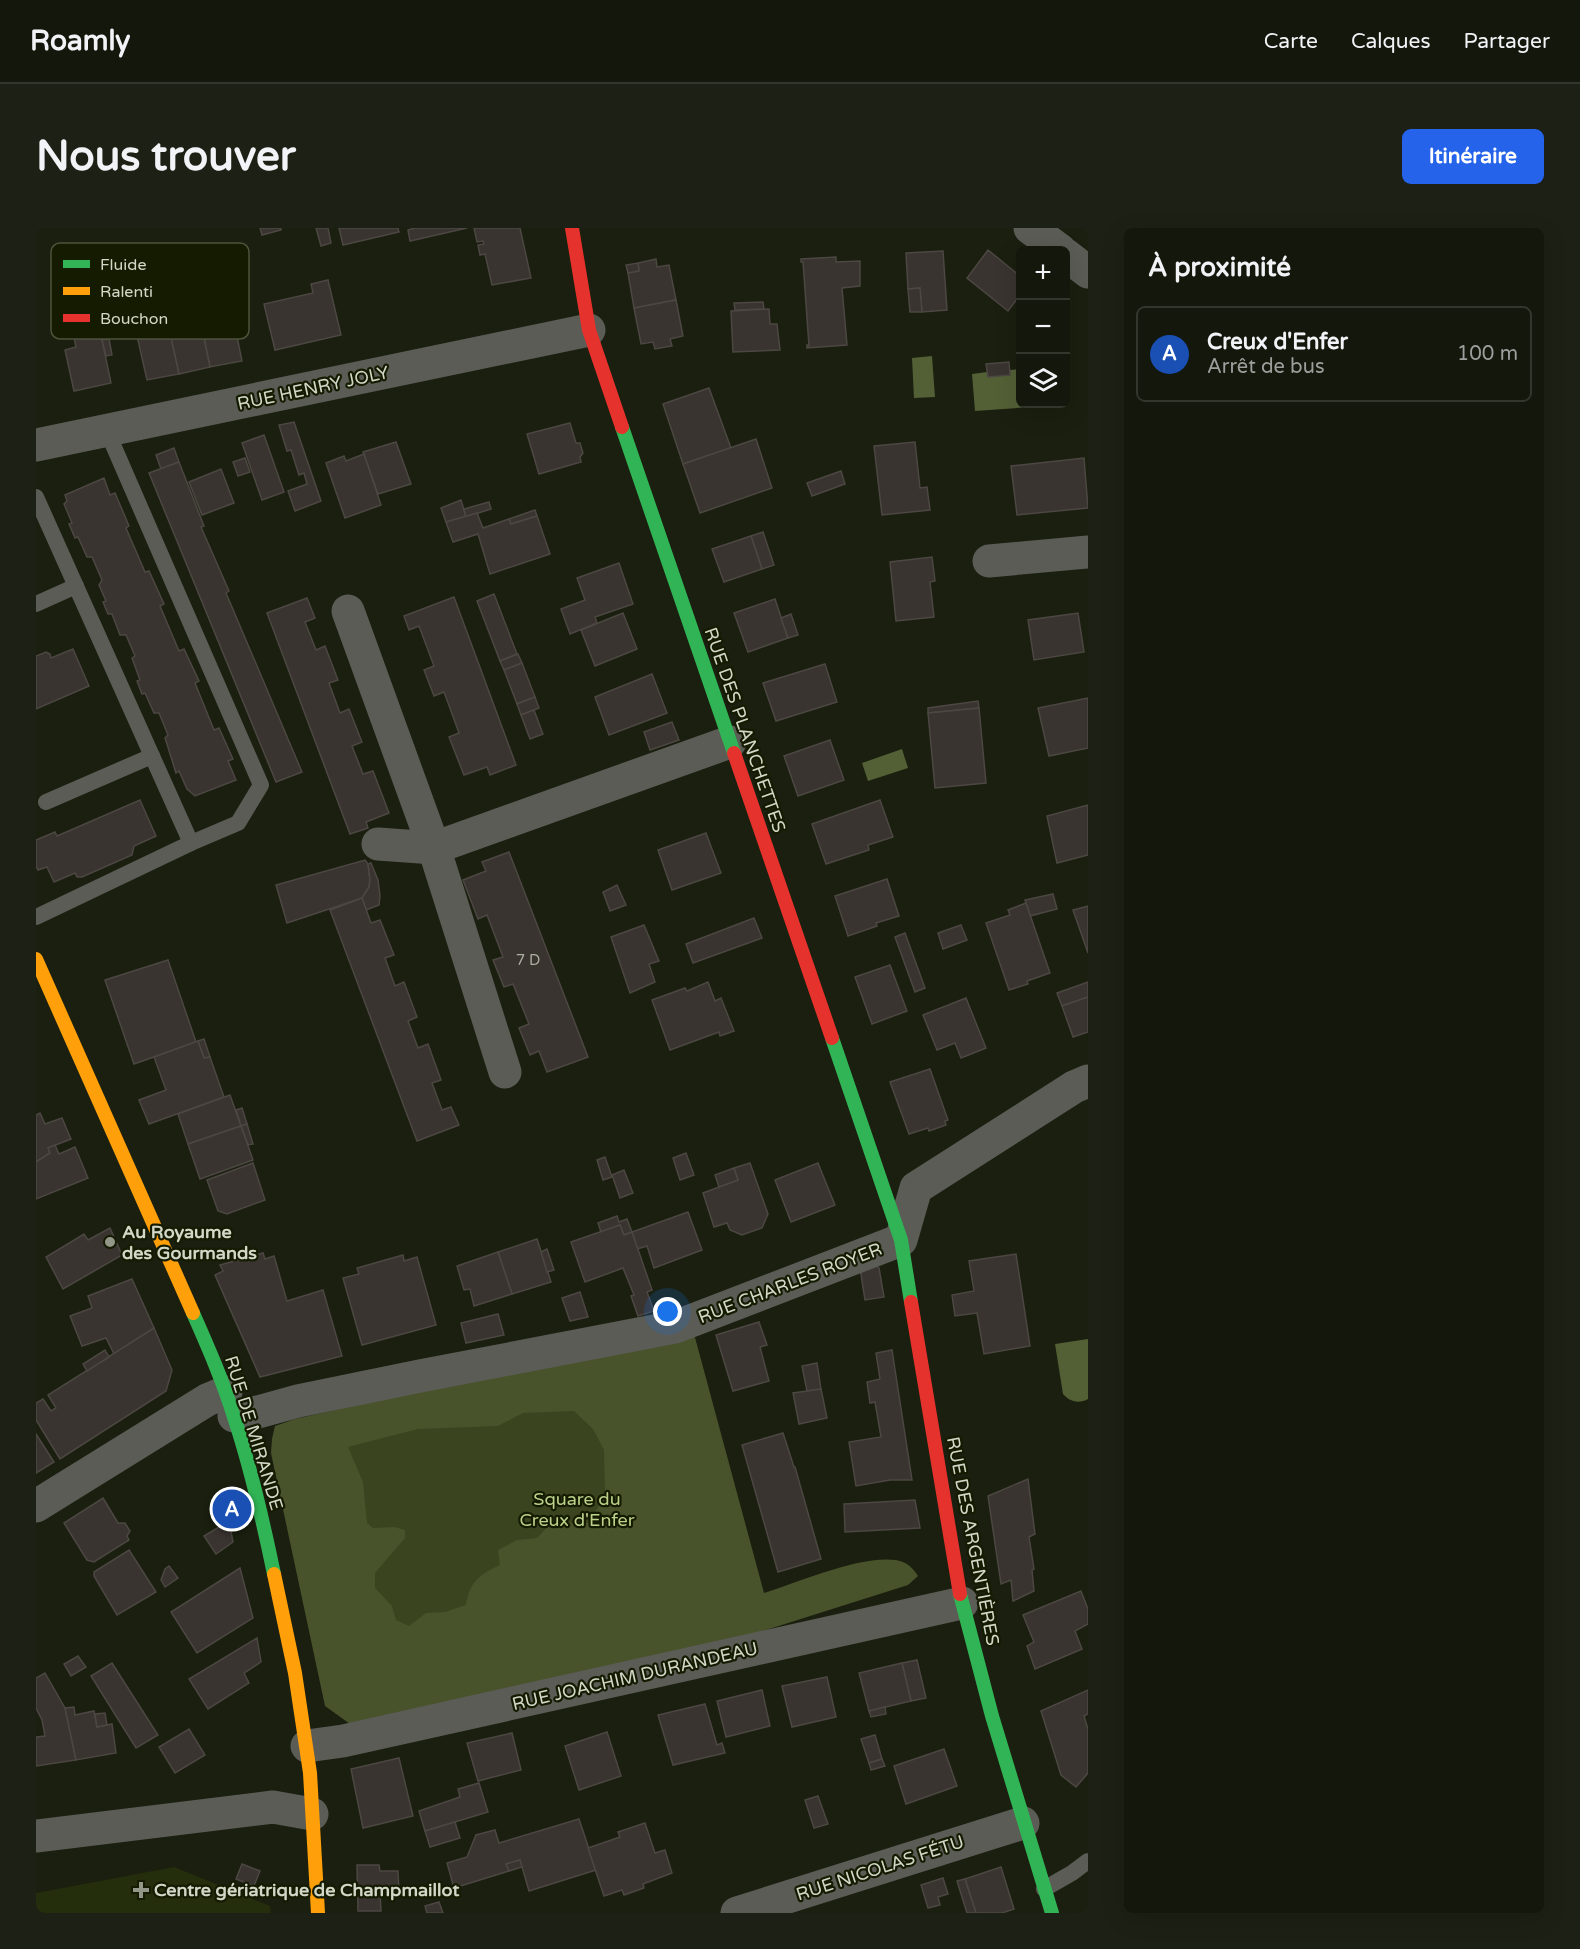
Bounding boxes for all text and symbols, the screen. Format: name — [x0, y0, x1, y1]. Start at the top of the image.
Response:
text: Roamly — [30, 24, 130, 58]
text: Carte — [1264, 29, 1318, 54]
text: Calques — [1351, 29, 1431, 54]
text: Partager — [1464, 29, 1550, 54]
button: Itinéraire — [1402, 129, 1544, 184]
text: Nous trouver — [36, 131, 296, 182]
legend — [51, 243, 249, 339]
map controls — [1016, 246, 1070, 408]
button: + — [1016, 246, 1070, 300]
text: À proximité — [1148, 252, 1291, 283]
text: Fluide — [100, 255, 146, 275]
text: Ralenti — [100, 282, 153, 302]
button: − — [1016, 300, 1070, 354]
text: Bouchon — [100, 309, 168, 329]
text: Creux d'Enfer — [1207, 329, 1348, 355]
text: A — [1162, 342, 1177, 366]
text: 100 m — [1457, 342, 1518, 366]
button: layers — [1016, 354, 1070, 408]
text: Arrêt de bus — [1207, 355, 1325, 379]
street label: RUE HENRY JOLY — [235, 361, 391, 415]
street label: RUE DES PLANCHETTES — [700, 625, 790, 835]
house number: 7 D — [516, 951, 540, 969]
place label: Au Royaume des Gourmands — [122, 1221, 257, 1264]
marker: Au Royaume des Gourmands — [103, 1235, 117, 1249]
street label: RUE CHARLES ROYER — [695, 1238, 885, 1328]
your location — [653, 1297, 682, 1326]
street label: RUE DE MIRANDE — [220, 1353, 288, 1513]
street label: RUE DES ARGENTIÈRES — [942, 1435, 1004, 1647]
pin: A — [212, 1486, 252, 1532]
park label: Square du Creux d'Enfer — [519, 1488, 635, 1531]
street label: RUE JOACHIM DURANDEAU — [510, 1637, 760, 1715]
street label: RUE NICOLAS FÉTU — [793, 1830, 967, 1906]
place label: Centre gériatrique de Champmaillot — [154, 1879, 459, 1901]
marker: Centre gériatrique de Champmaillot — [132, 1881, 150, 1899]

